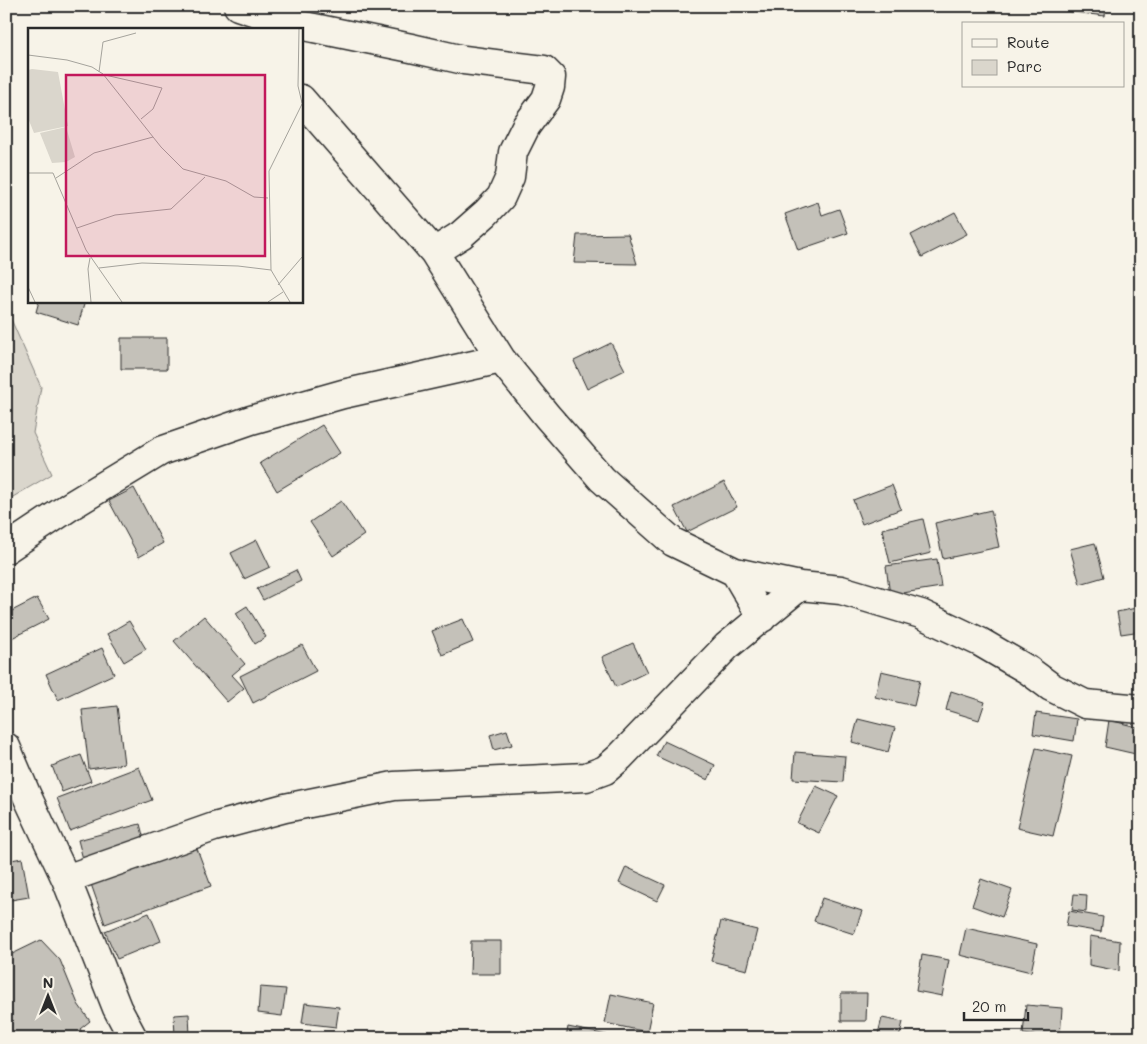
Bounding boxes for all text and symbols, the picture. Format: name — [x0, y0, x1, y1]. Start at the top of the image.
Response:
legend — [962, 22, 1124, 88]
inset map — [28, 28, 302, 302]
text: Route — [1007, 32, 1050, 52]
text: Parc — [1007, 56, 1042, 76]
north arrow — [22, 972, 72, 1022]
text: N — [43, 973, 53, 992]
scale bar — [964, 989, 1028, 1021]
text: 20 m — [972, 996, 1006, 1016]

